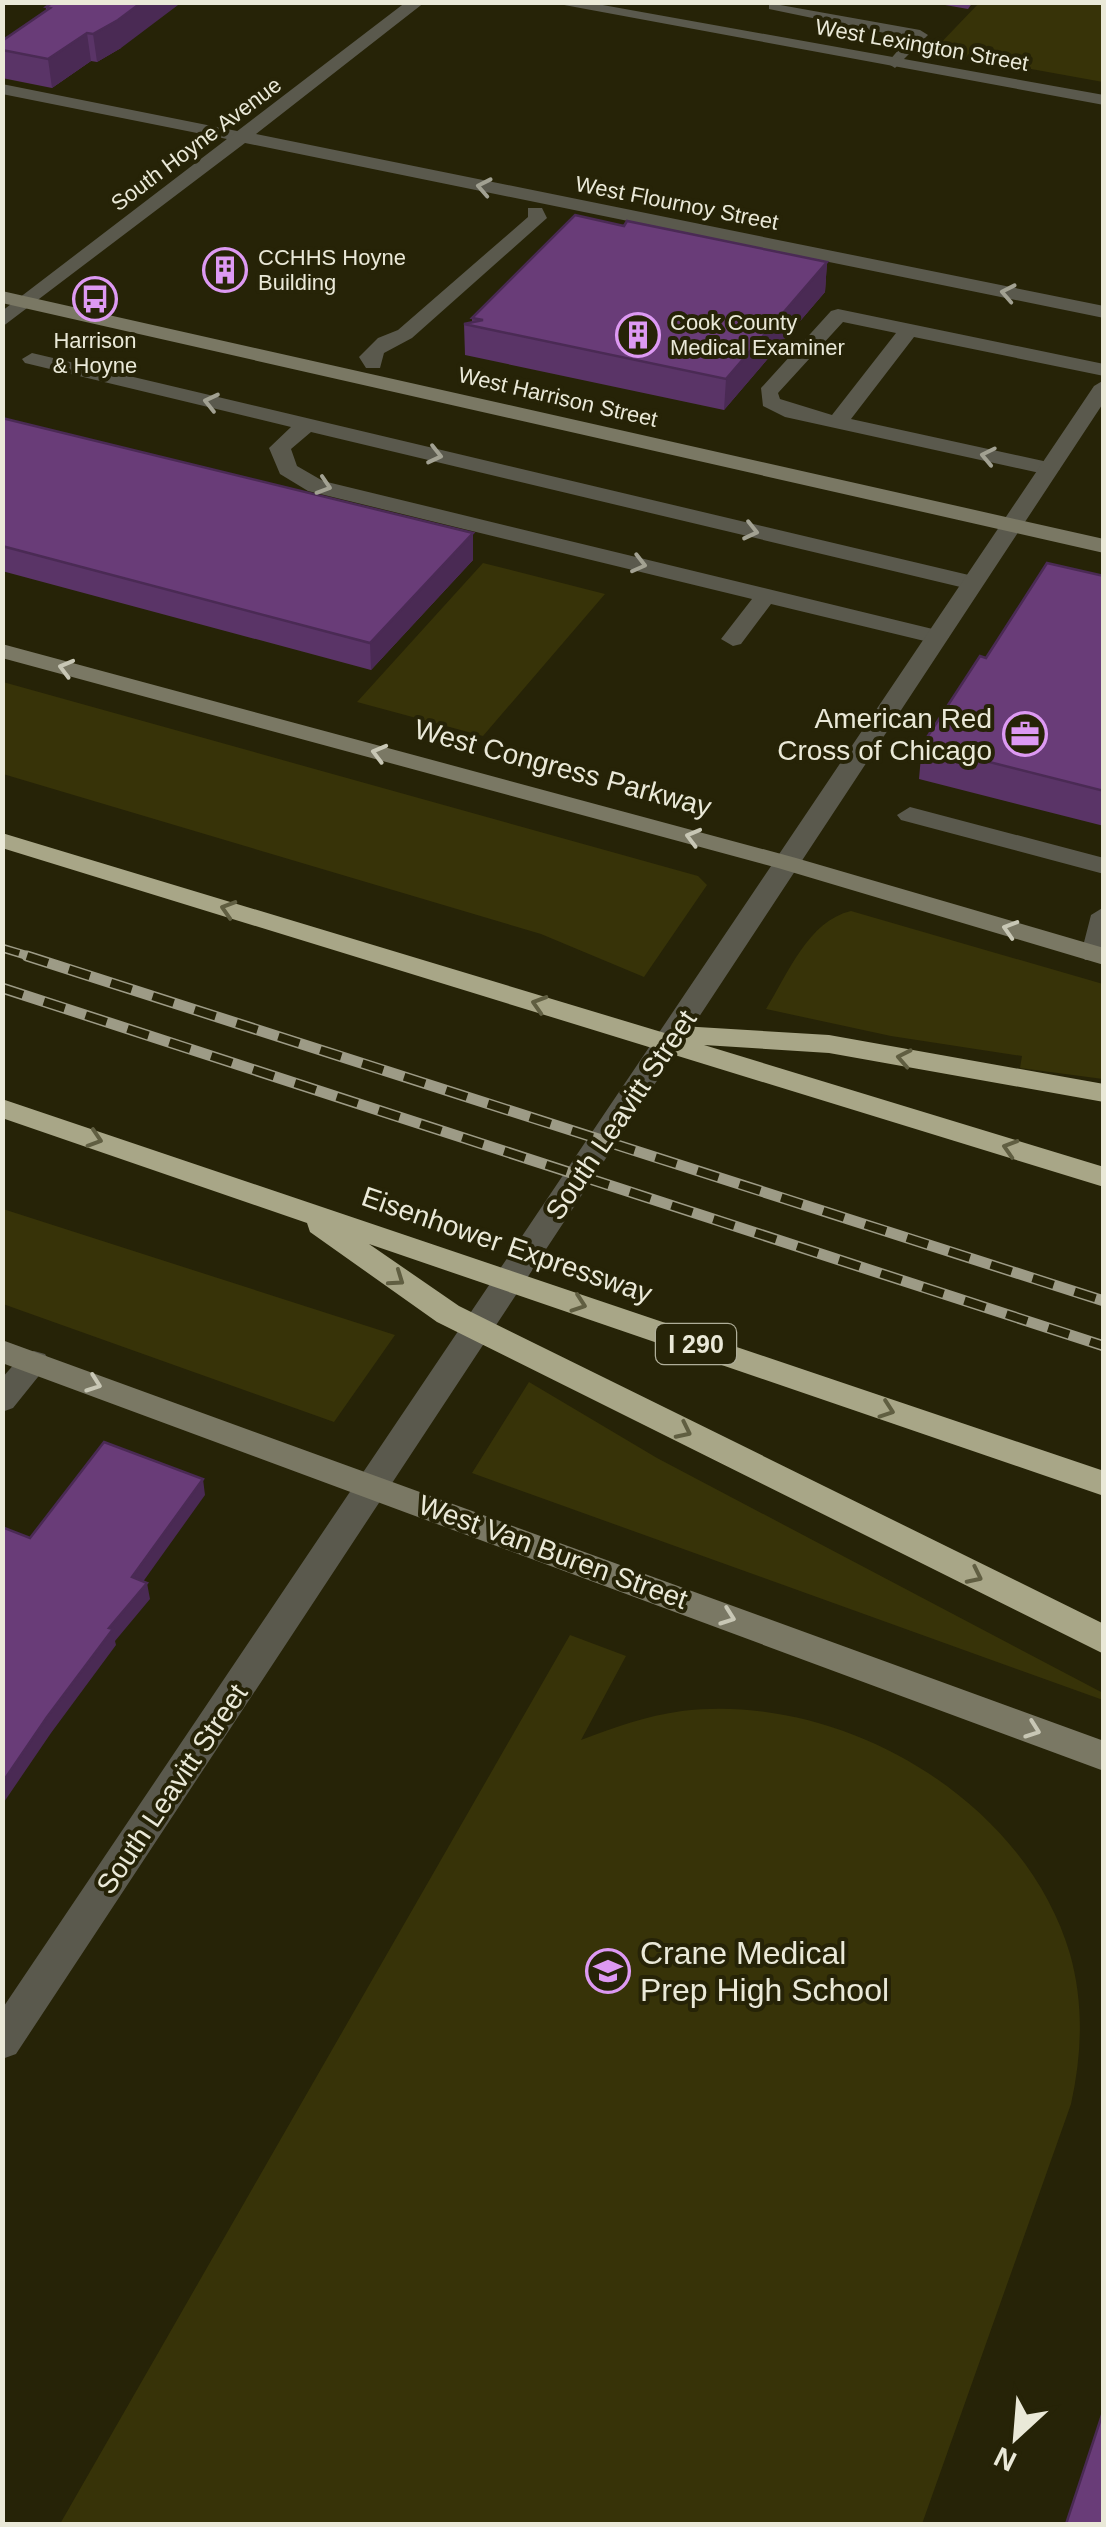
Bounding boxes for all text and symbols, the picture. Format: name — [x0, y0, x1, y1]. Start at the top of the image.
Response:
street label: West Lexington Street — [813, 14, 1031, 76]
street label: South Hoyne Avenue — [106, 72, 286, 216]
street label: West Flournoy Street — [573, 171, 781, 235]
one-way arrow — [475, 177, 492, 198]
place label: CCHHS Hoyne Building — [258, 245, 406, 295]
building icon: CCHHS Hoyne Building — [202, 247, 248, 293]
bus stop icon: Harrison & Hoyne — [72, 276, 118, 322]
one-way arrow — [1000, 283, 1017, 304]
place label: Cook County Medical Examiner — [670, 310, 845, 360]
building icon: Cook County Medical Examiner — [615, 312, 661, 358]
place label: Harrison & Hoyne — [53, 328, 137, 378]
street label: West Harrison Street — [456, 362, 660, 432]
one-way arrow — [203, 393, 220, 414]
one-way arrow — [426, 443, 443, 464]
one-way arrow — [980, 446, 997, 467]
one-way arrow — [314, 475, 331, 495]
one-way arrow — [742, 519, 759, 540]
one-way arrow — [630, 552, 647, 573]
one-way arrow — [58, 658, 75, 679]
place label: American Red Cross of Chicago — [777, 703, 992, 766]
office icon: American Red Cross of Chicago — [1002, 711, 1048, 757]
street label: West Congress Parkway — [411, 713, 715, 823]
one-way arrow — [371, 743, 389, 764]
one-way arrow — [685, 828, 702, 849]
one-way arrow — [221, 900, 238, 921]
one-way arrow — [1002, 920, 1019, 941]
one-way arrow — [532, 995, 549, 1016]
street label: South Leavitt Street — [539, 1004, 703, 1226]
one-way arrow — [896, 1049, 913, 1070]
one-way arrow — [86, 1128, 103, 1148]
one-way arrow — [1003, 1139, 1020, 1160]
street label: Eisenhower Expressway — [358, 1181, 656, 1309]
one-way arrow — [386, 1267, 405, 1285]
one-way arrow — [570, 1292, 587, 1312]
road number: I 290 — [656, 1324, 736, 1364]
one-way arrow — [85, 1372, 102, 1393]
one-way arrow — [877, 1398, 894, 1418]
one-way arrow — [674, 1419, 692, 1439]
street label: West Van Buren Street — [414, 1489, 692, 1615]
one-way arrow — [965, 1564, 983, 1584]
one-way arrow — [719, 1605, 736, 1626]
street label: South Leavitt Street — [90, 1678, 254, 1900]
one-way arrow — [1023, 1718, 1041, 1738]
place label: Crane Medical Prep High School — [640, 1935, 889, 2008]
school or university icon: Crane Medical Prep High School — [585, 1948, 631, 1994]
north arrow — [966, 2387, 1066, 2487]
text: N — [989, 2441, 1021, 2477]

